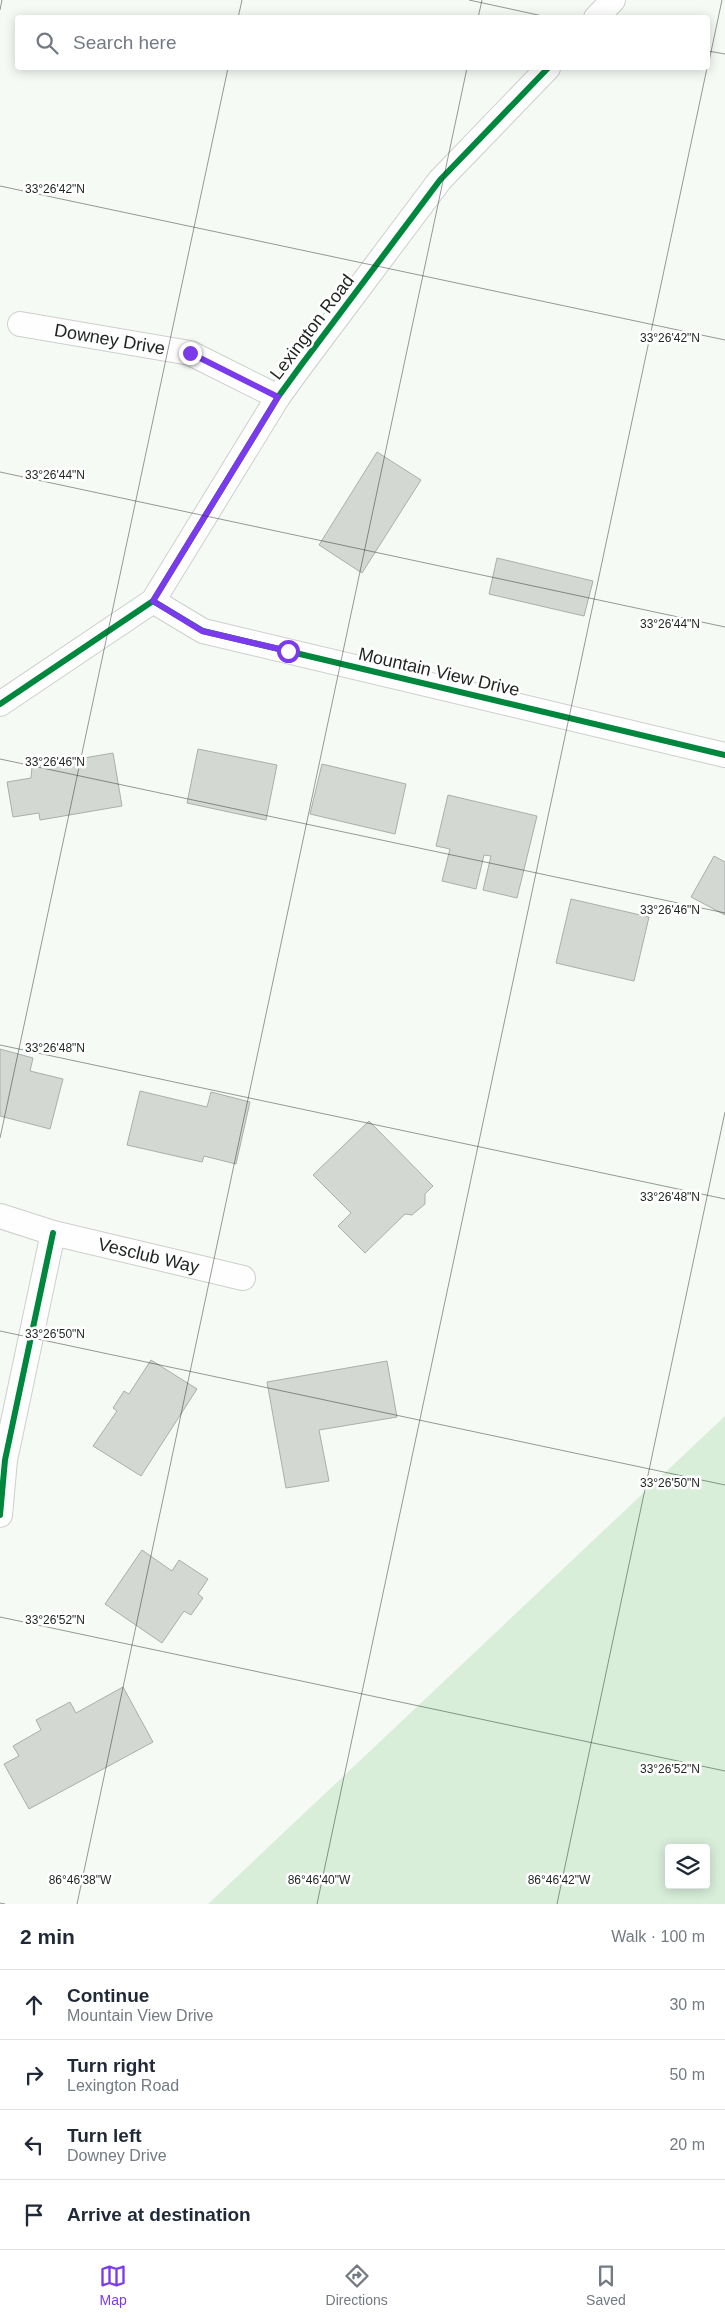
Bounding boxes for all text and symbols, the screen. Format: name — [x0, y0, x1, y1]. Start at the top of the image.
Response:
search box — [15, 15, 710, 70]
icon: search — [33, 29, 61, 57]
text: Search here — [73, 32, 177, 53]
text: 33°26'42"N — [25, 182, 85, 196]
street label: Lexington Road — [266, 271, 358, 383]
street label: Downey Drive — [53, 320, 167, 359]
text: 33°26'42"N — [640, 331, 700, 345]
route end — [179, 342, 202, 365]
text: 33°26'44"N — [25, 468, 85, 482]
text: 33°26'44"N — [640, 617, 700, 631]
route start — [277, 640, 300, 663]
street label: Mountain View Drive — [356, 644, 522, 700]
text: 33°26'46"N — [25, 755, 85, 769]
text: 33°26'46"N — [640, 903, 700, 917]
text: 33°26'48"N — [25, 1041, 85, 1055]
text: 33°26'48"N — [640, 1190, 700, 1204]
street label: Vesclub Way — [96, 1234, 201, 1277]
text: 33°26'50"N — [25, 1327, 85, 1341]
text: 33°26'50"N — [640, 1476, 700, 1490]
text: 33°26'52"N — [25, 1613, 85, 1627]
text: 33°26'52"N — [640, 1762, 700, 1776]
map controls — [665, 1844, 710, 1889]
button: layers — [665, 1844, 710, 1889]
text: 86°46'38"W — [49, 1873, 112, 1887]
text: 86°46'40"W — [288, 1873, 351, 1887]
text: 86°46'42"W — [528, 1873, 591, 1887]
text: 2 min — [20, 1925, 75, 1948]
text: Walk · 100 m — [611, 1928, 705, 1945]
text: Continue — [67, 1985, 149, 2006]
icon: ahead — [20, 1991, 48, 2019]
text: 30 m — [669, 1996, 705, 2013]
text: Mountain View Drive — [67, 2007, 213, 2024]
text: Turn right — [67, 2055, 155, 2076]
icon: right — [20, 2061, 48, 2089]
text: 50 m — [669, 2066, 705, 2083]
text: Lexington Road — [67, 2077, 179, 2094]
text: Turn left — [67, 2125, 142, 2146]
icon: left — [20, 2131, 48, 2159]
text: 20 m — [669, 2136, 705, 2153]
text: Downey Drive — [67, 2147, 167, 2164]
icon: arrive — [20, 2201, 48, 2229]
text: Arrive at destination — [67, 2204, 251, 2225]
tab: Map — [99, 2262, 127, 2308]
tab: Directions — [326, 2262, 388, 2308]
tab: Saved — [586, 2262, 626, 2308]

